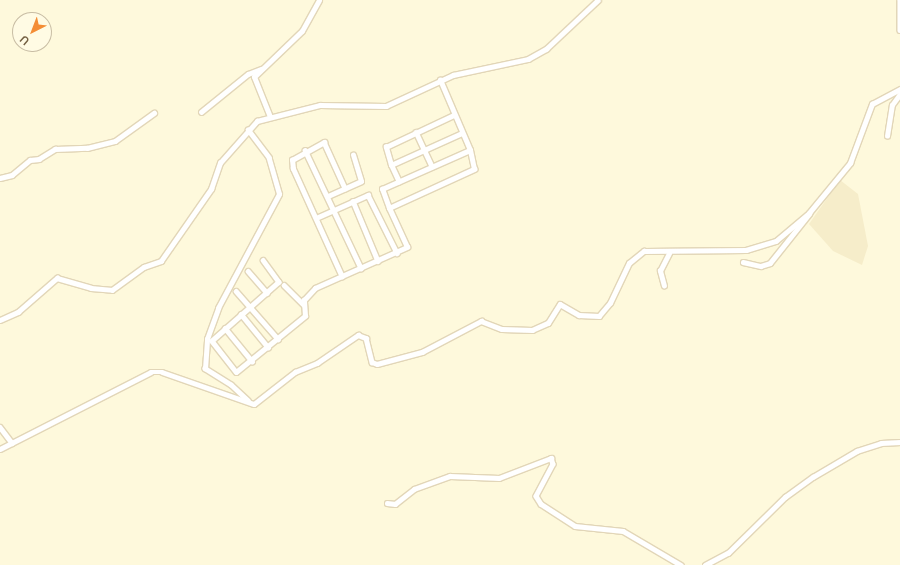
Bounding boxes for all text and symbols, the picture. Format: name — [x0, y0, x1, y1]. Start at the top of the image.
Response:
north arrow — [12, 12, 52, 52]
text: U — [17, 33, 32, 48]

